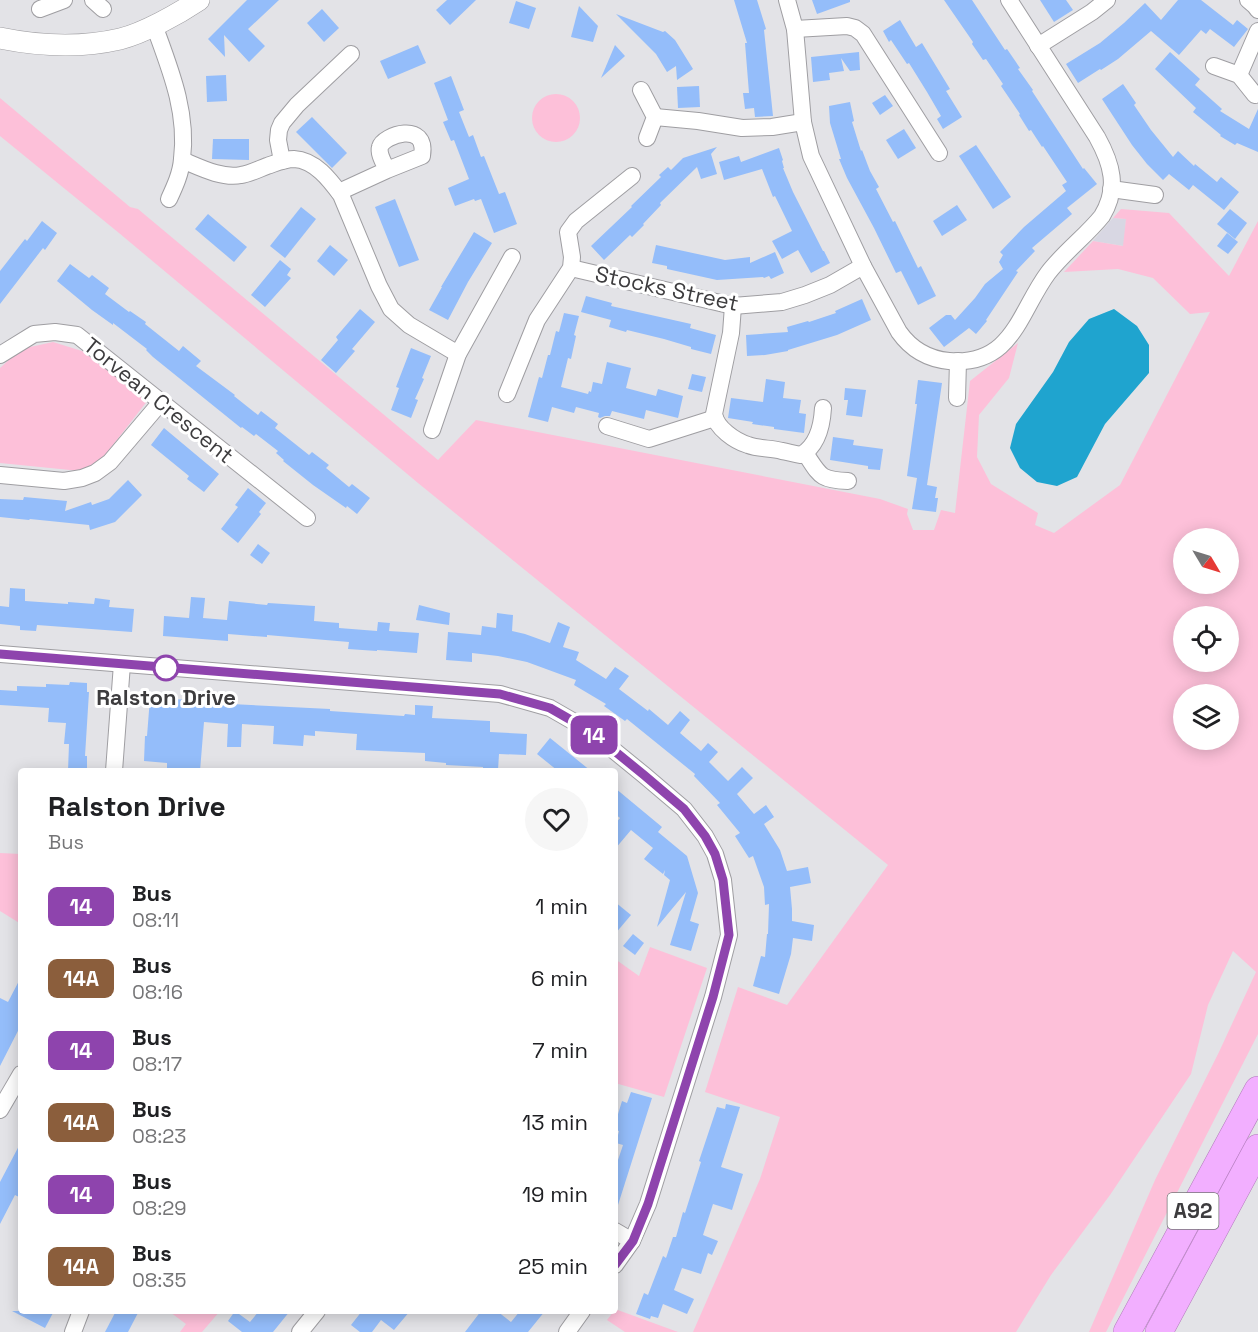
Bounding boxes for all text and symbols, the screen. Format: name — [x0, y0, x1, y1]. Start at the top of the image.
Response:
street label: Stocks Street — [593, 259, 741, 317]
street label: Torvean Crescent — [78, 331, 240, 469]
north arrow — [1173, 528, 1239, 594]
map controls — [1173, 528, 1239, 750]
button: locate — [1173, 606, 1239, 672]
marker: Ralston Drive — [153, 655, 179, 681]
place label: Ralston Drive — [96, 683, 236, 711]
button: layers — [1173, 684, 1239, 750]
line badge: 14 — [567, 716, 621, 754]
text: 14 — [583, 722, 605, 749]
text: Ralston Drive — [48, 788, 226, 824]
button: heart — [525, 788, 588, 851]
text: Bus — [48, 829, 84, 855]
text: Bus — [132, 879, 172, 907]
text: 1 min — [535, 892, 588, 920]
text: 14 — [70, 893, 92, 920]
text: 08:11 — [132, 907, 179, 933]
text: Bus — [132, 951, 172, 979]
text: 6 min — [531, 964, 588, 992]
text: 14A — [63, 965, 99, 992]
text: 08:16 — [132, 979, 183, 1005]
text: Bus — [132, 1023, 172, 1051]
text: 7 min — [532, 1036, 588, 1064]
text: 14 — [70, 1037, 92, 1064]
text: 08:17 — [132, 1051, 182, 1077]
text: Bus — [132, 1095, 172, 1123]
text: 13 min — [522, 1108, 588, 1136]
text: 14A — [63, 1109, 99, 1136]
text: 08:23 — [132, 1123, 186, 1149]
text: Bus — [132, 1167, 172, 1195]
text: 19 min — [522, 1180, 588, 1208]
text: 14 — [70, 1181, 92, 1208]
road number: A92 — [1168, 1193, 1218, 1229]
text: 08:29 — [132, 1195, 187, 1221]
text: Bus — [132, 1239, 172, 1267]
text: 25 min — [518, 1252, 588, 1280]
text: 14A — [63, 1253, 99, 1280]
text: 08:35 — [132, 1267, 186, 1293]

